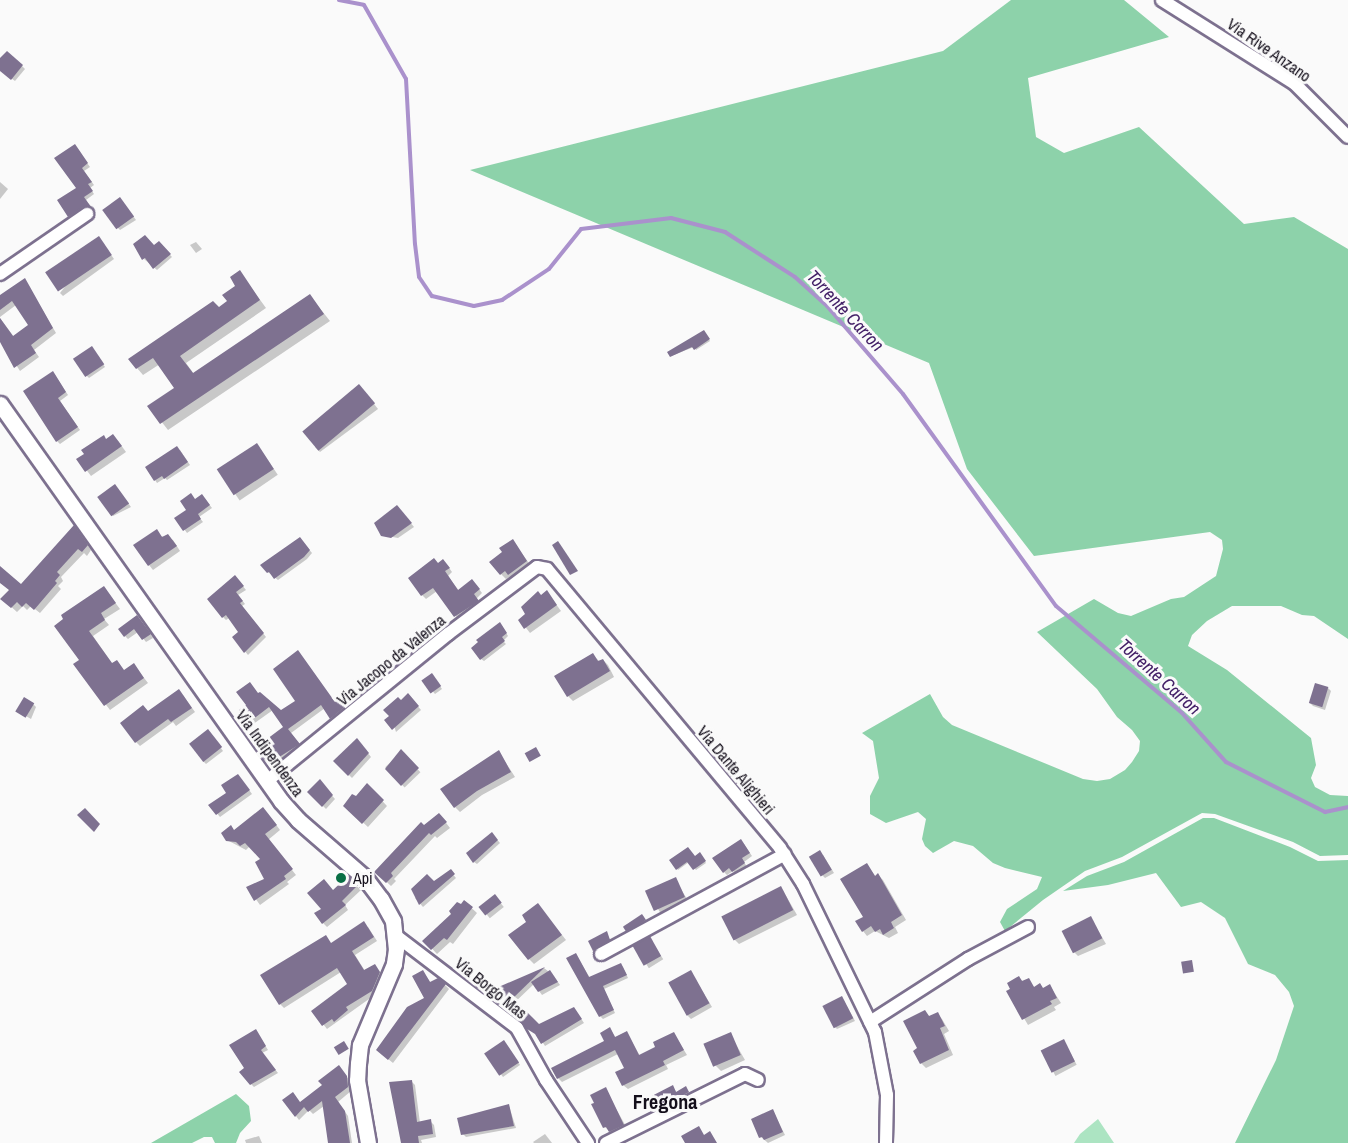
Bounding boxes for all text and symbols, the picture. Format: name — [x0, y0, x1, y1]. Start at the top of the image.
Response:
street label: Via Rive Anzano — [1223, 14, 1315, 86]
water label: Torrente Carron — [802, 266, 888, 356]
street label: Via Jacopo da Valenza — [333, 610, 449, 710]
water label: Torrente Carron — [1114, 635, 1204, 719]
street label: Via Indipendenza — [232, 706, 308, 800]
street label: Via Dante Alighieri — [693, 721, 779, 819]
place label: Api — [353, 868, 373, 888]
marker: Api — [334, 871, 348, 885]
street label: Via Borgo Mas — [451, 953, 531, 1023]
district label: Fregona — [633, 1089, 697, 1113]

